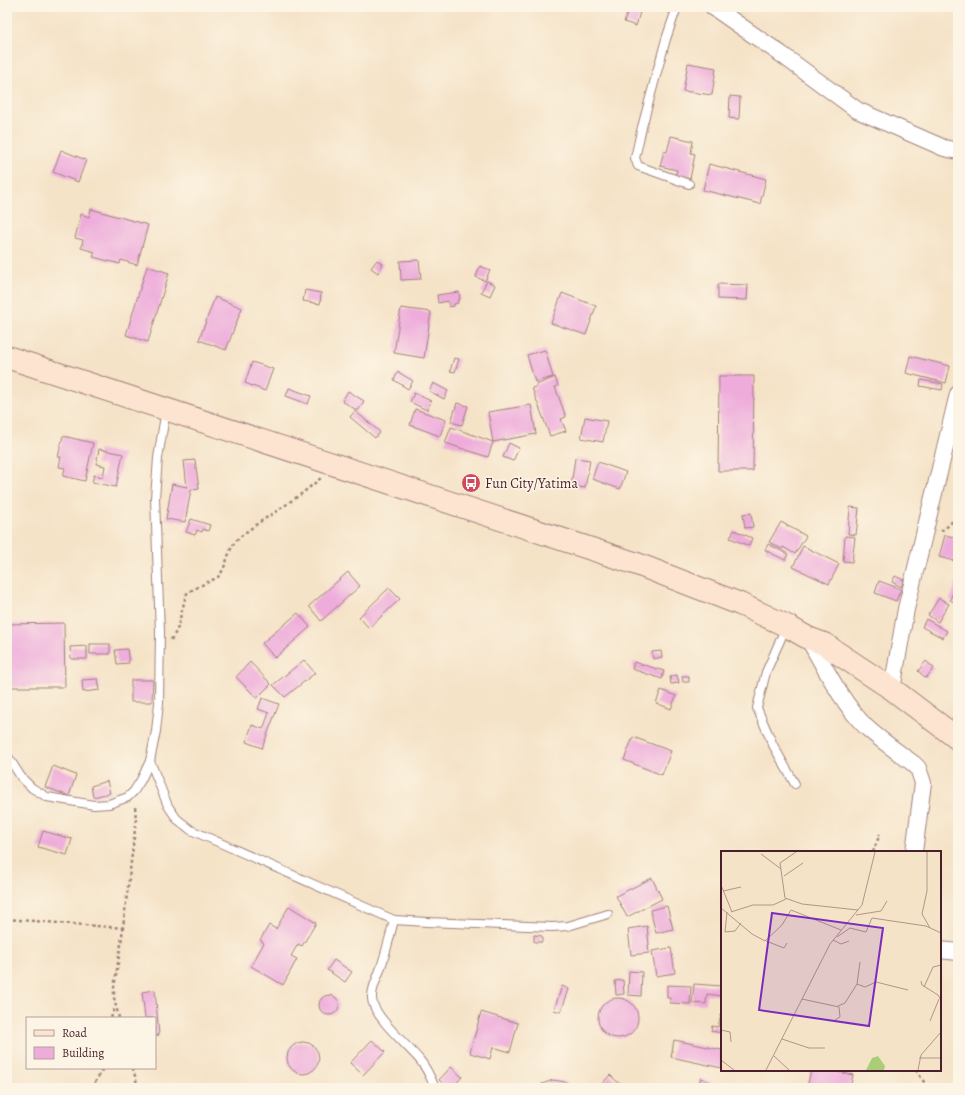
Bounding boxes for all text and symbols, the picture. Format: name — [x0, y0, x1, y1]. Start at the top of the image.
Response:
bus stop icon: Fun City/Yatima — [460, 472, 482, 494]
place label: Fun City/Yatima — [485, 474, 579, 493]
inset map — [721, 851, 941, 1071]
legend — [26, 1017, 156, 1069]
text: Road — [62, 1025, 88, 1041]
text: Building — [62, 1045, 104, 1061]

